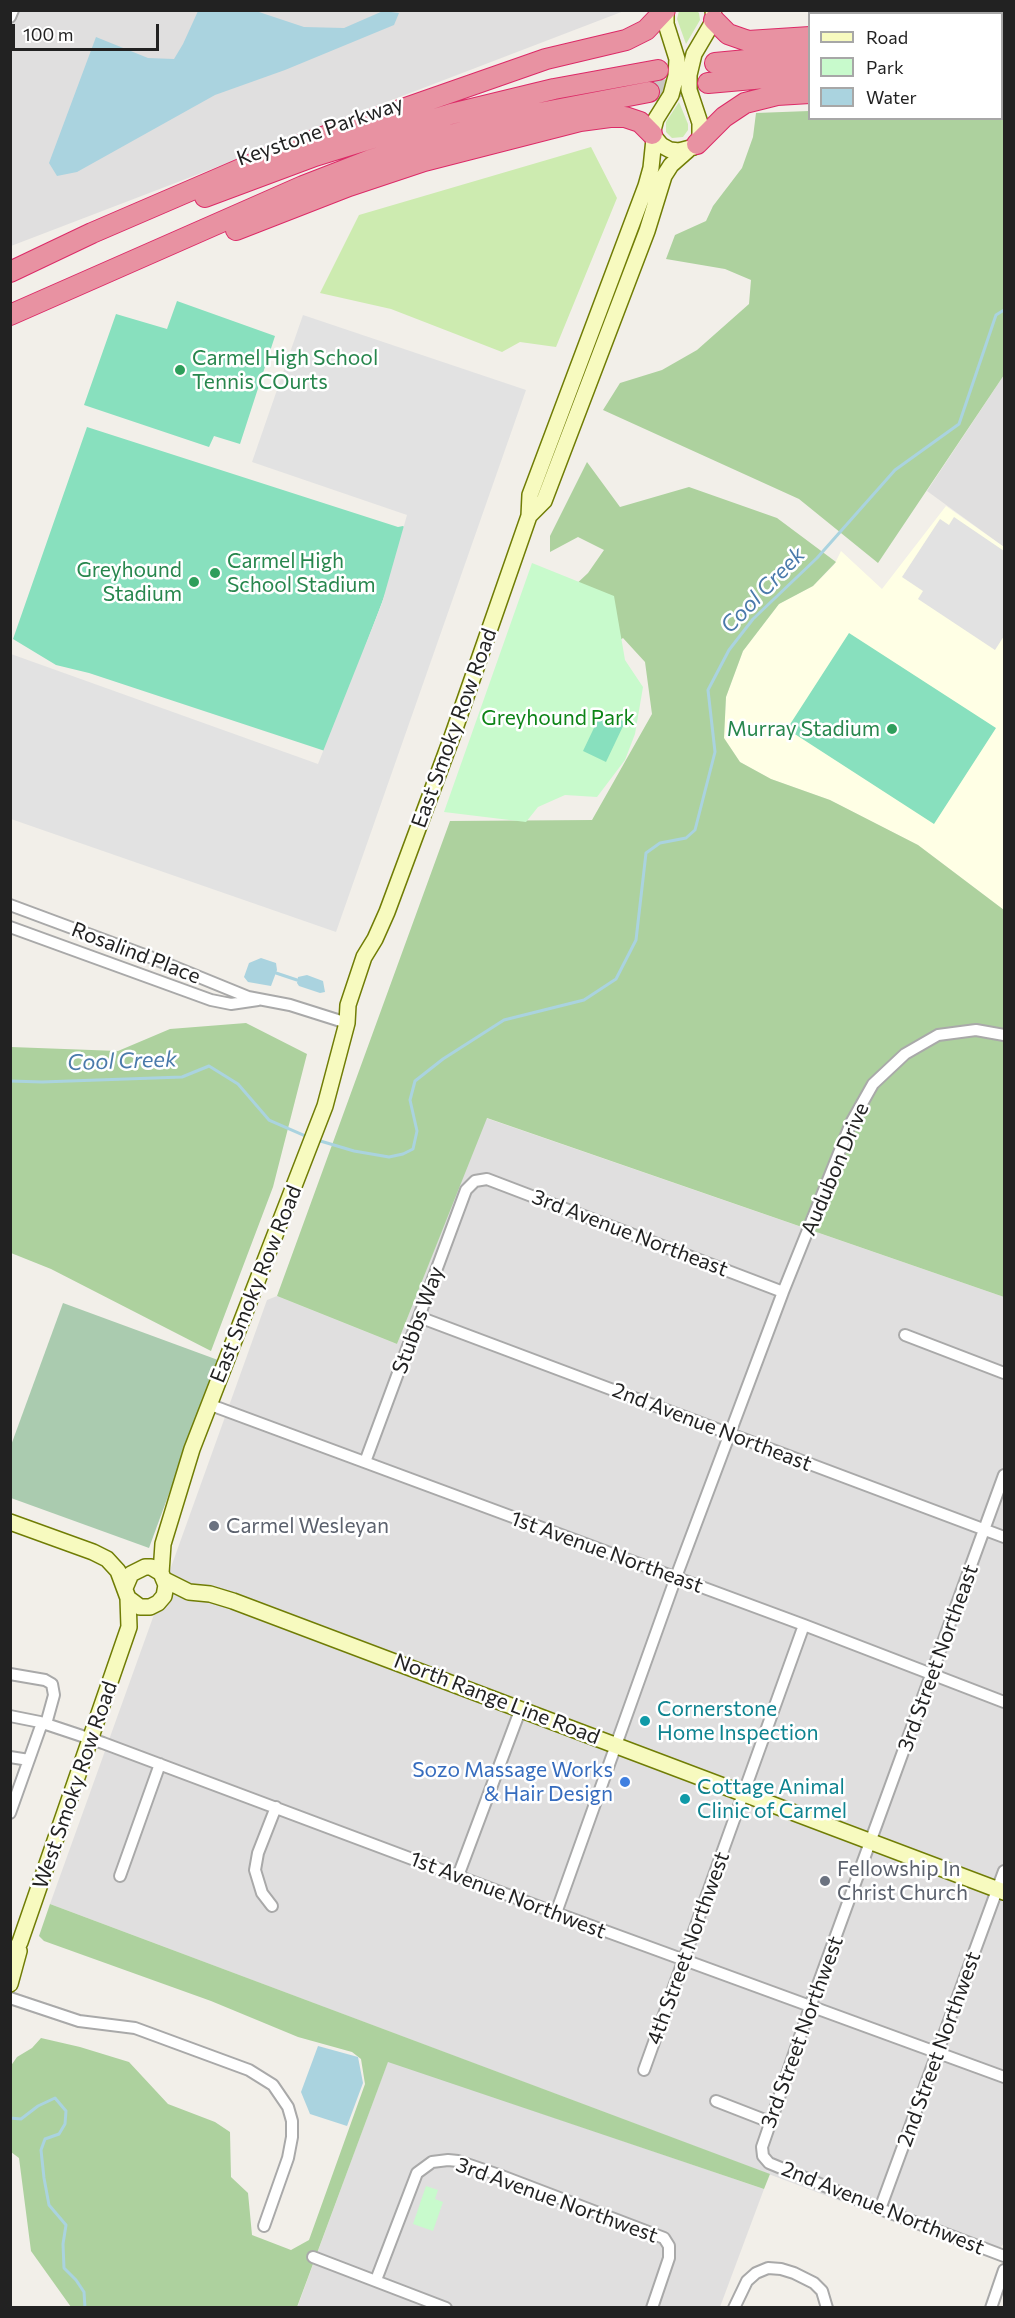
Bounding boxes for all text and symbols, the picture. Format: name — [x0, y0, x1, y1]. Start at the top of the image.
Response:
scale bar — [15, 12, 162, 50]
legend — [808, 12, 1003, 120]
text: 100 m — [23, 23, 73, 45]
text: Road — [866, 26, 908, 48]
text: Park — [866, 56, 904, 78]
text: Water — [866, 86, 917, 108]
street label: Keystone Parkway — [233, 91, 407, 171]
place label: Carmel High School Tennis COurts — [192, 345, 378, 395]
marker: Carmel High School Tennis COurts — [173, 363, 187, 377]
water label: Cool Creek — [715, 541, 811, 639]
place label: Carmel High School Stadium — [227, 548, 375, 598]
place label: Greyhound Stadium — [76, 557, 182, 607]
marker: Carmel High School Stadium — [208, 566, 222, 580]
marker: Greyhound Stadium — [187, 575, 201, 589]
street label: East Smoky Row Road — [406, 625, 502, 831]
park label: Greyhound Park — [481, 705, 635, 731]
place label: Murray Stadium — [727, 716, 880, 742]
marker: Murray Stadium — [885, 722, 899, 736]
street label: Rosalind Place — [68, 917, 204, 989]
water label: Cool Creek — [67, 1046, 177, 1076]
street label: Audubon Drive — [796, 1099, 874, 1239]
street label: East Smoky Row Road — [205, 1182, 307, 1386]
street label: 3rd Avenue Northeast — [529, 1184, 731, 1282]
street label: Stubbs Way — [387, 1263, 449, 1377]
street label: 2nd Avenue Northeast — [609, 1377, 815, 1477]
street label: 1st Avenue Northeast — [507, 1505, 707, 1599]
place label: Carmel Wesleyan — [226, 1513, 389, 1539]
marker: Carmel Wesleyan — [207, 1519, 221, 1533]
street label: 3rd Street Northeast — [892, 1561, 984, 1755]
street label: North Range Line Road — [391, 1648, 603, 1750]
street label: West Smoky Row Road — [28, 1678, 122, 1892]
place label: Cornerstone Home Inspection — [657, 1696, 819, 1746]
marker: Cornerstone Home Inspection — [638, 1714, 652, 1728]
place label: Sozo Massage Works & Hair Design — [412, 1757, 613, 1807]
place label: Cottage Animal Clinic of Carmel — [697, 1774, 847, 1824]
marker: Sozo Massage Works & Hair Design — [618, 1775, 632, 1789]
marker: Cottage Animal Clinic of Carmel — [678, 1792, 692, 1806]
street label: 1st Avenue Northwest — [406, 1846, 610, 1944]
street label: 4th Street Northwest — [641, 1848, 735, 2048]
place label: Fellowship In Christ Church — [837, 1856, 968, 1906]
marker: Fellowship In Christ Church — [818, 1874, 832, 1888]
street label: 3rd Street Northwest — [756, 1933, 848, 2131]
street label: 2nd Street Northwest — [892, 1948, 986, 2150]
street label: 3rd Avenue Northwest — [453, 2152, 661, 2248]
street label: 2nd Avenue Northwest — [778, 2156, 988, 2260]

